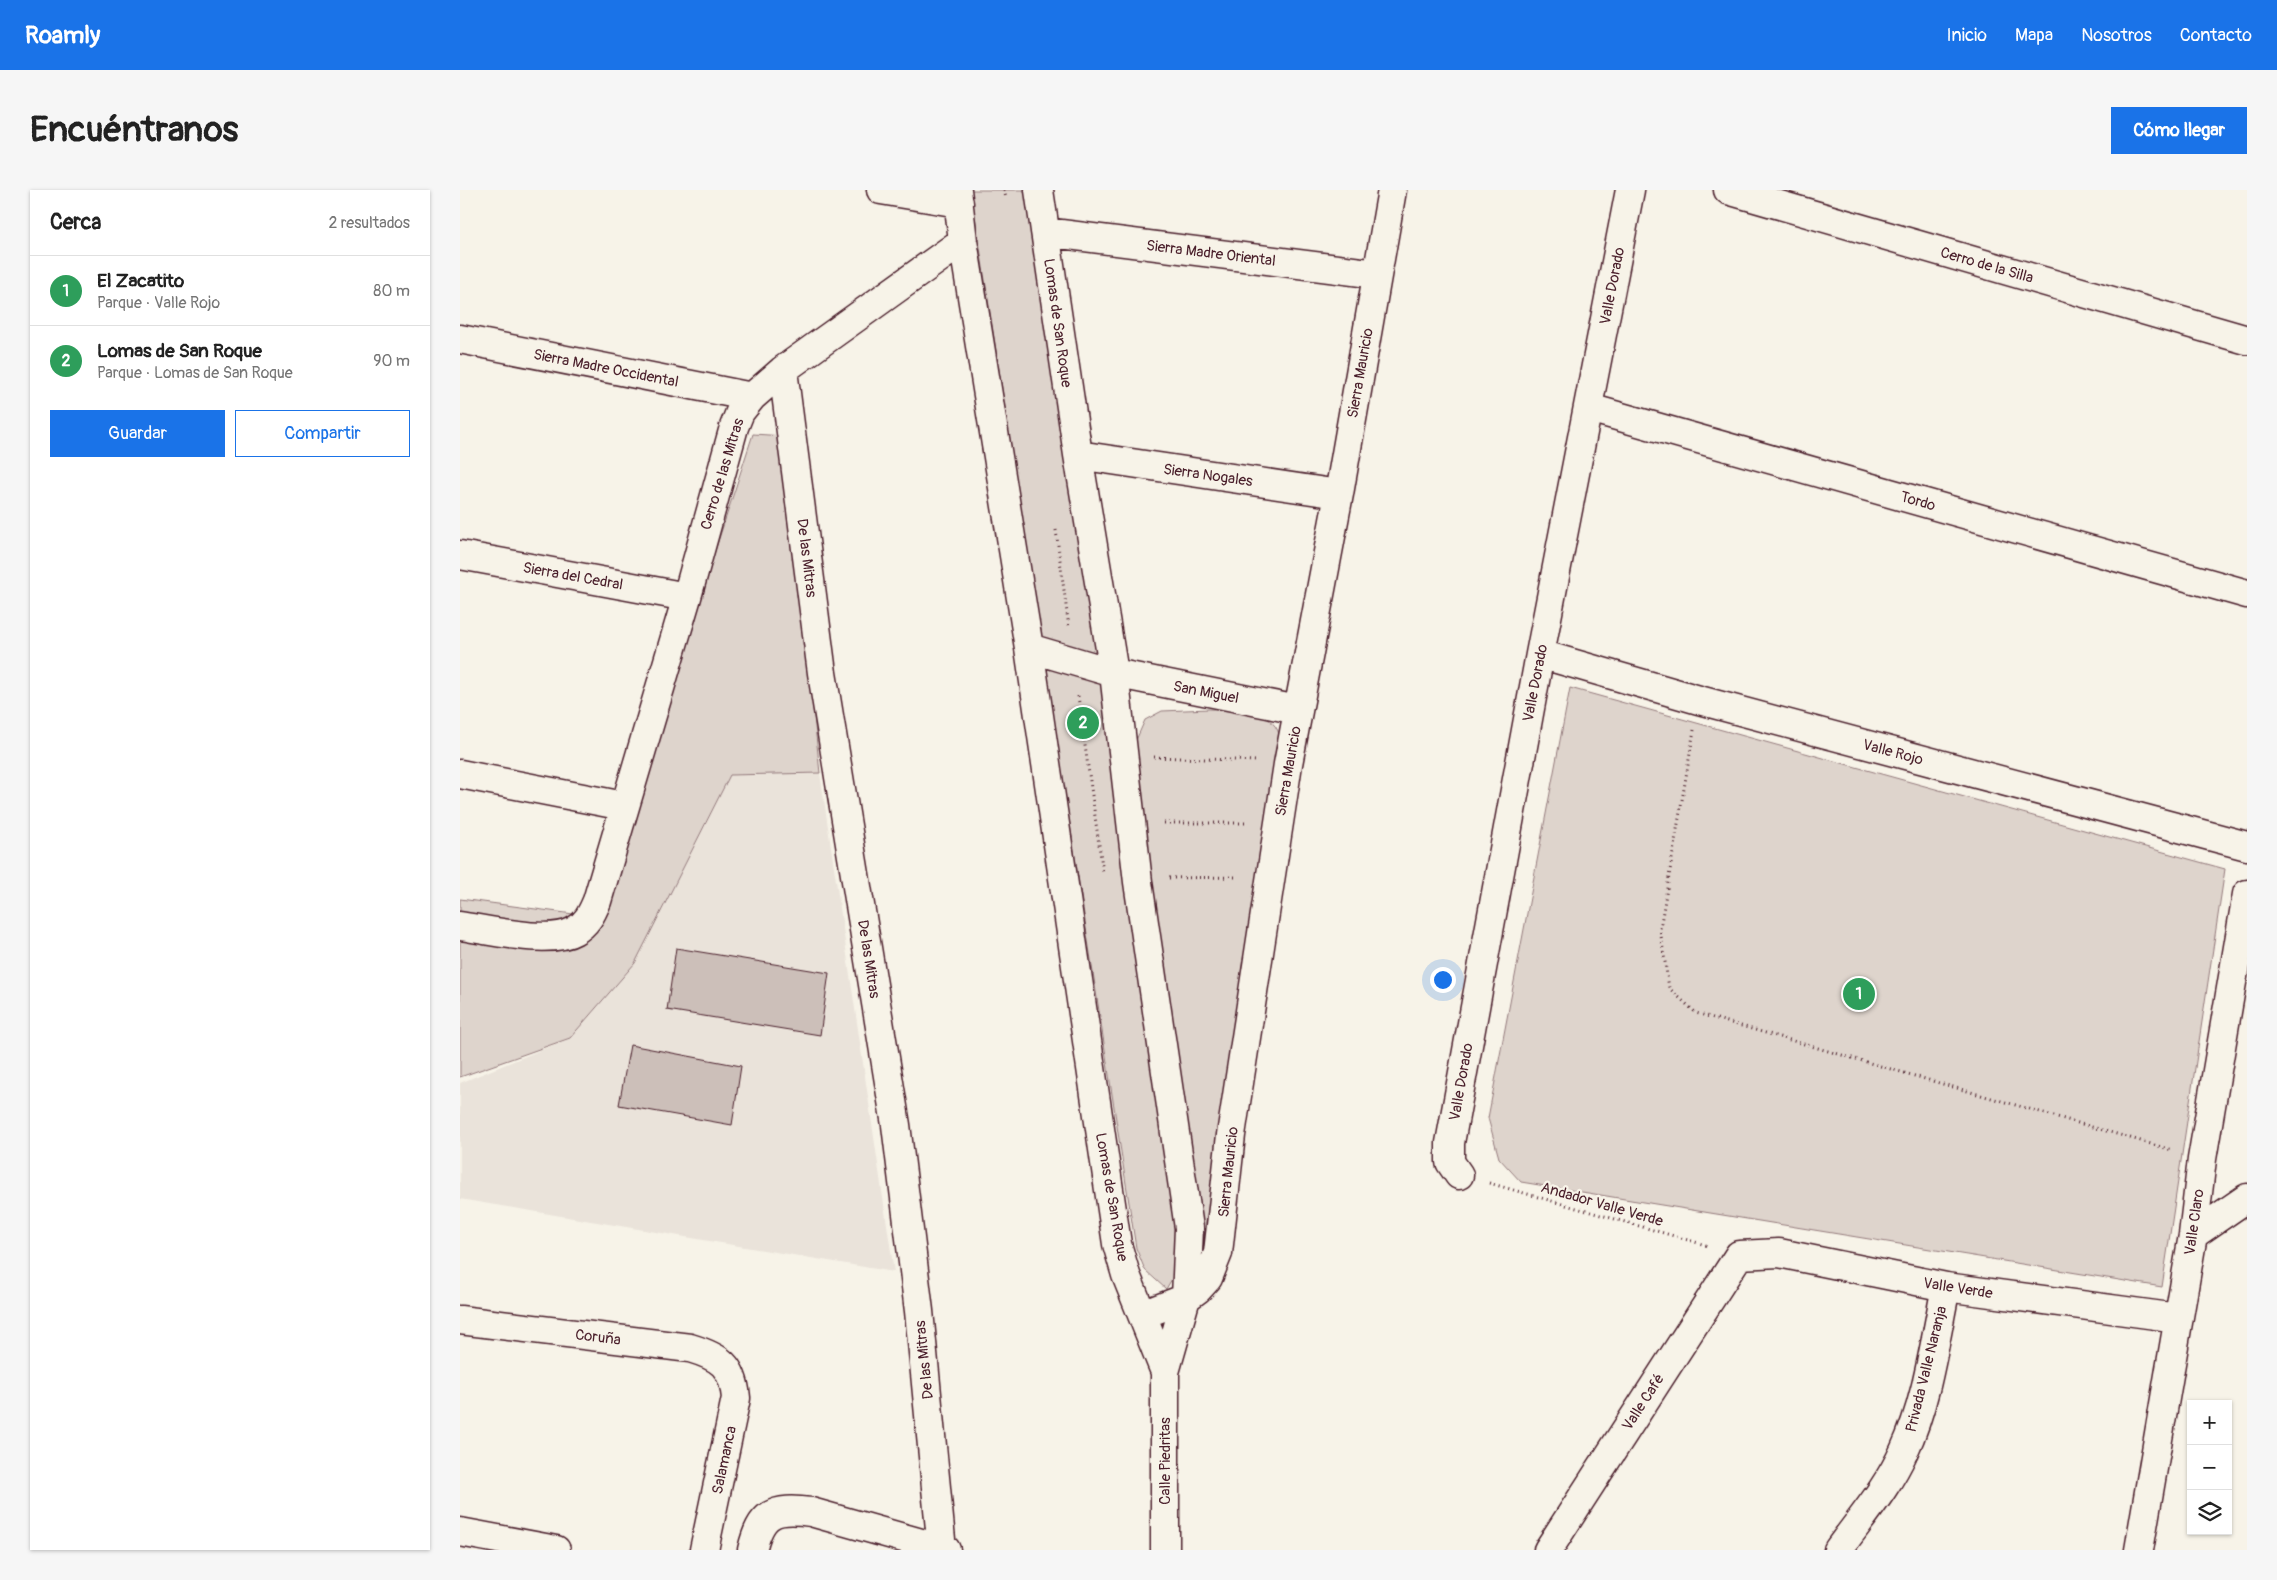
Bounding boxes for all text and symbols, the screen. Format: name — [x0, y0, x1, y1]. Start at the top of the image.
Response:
text: Roamly — [25, 21, 100, 50]
text: Inicio — [1946, 24, 1987, 47]
text: Mapa — [2015, 24, 2053, 47]
text: Nosotros — [2081, 24, 2152, 47]
text: Contacto — [2180, 24, 2252, 47]
button: Cómo llegar — [2111, 107, 2247, 154]
text: Encuéntranos — [30, 108, 238, 152]
text: Cerca — [50, 209, 101, 236]
text: 2 resultados — [328, 213, 410, 233]
street label: Sierra Madre Oriental — [1145, 236, 1277, 271]
street label: Cerro de la Silla — [1938, 243, 2036, 288]
street label: Valle Dorado — [1596, 246, 1629, 327]
street label: Lomas de San Roque — [1039, 257, 1076, 389]
text: El Zacatito — [97, 269, 184, 293]
text: 1 — [63, 281, 69, 301]
text: 80 m — [373, 281, 410, 301]
text: Parque · Valle Rojo — [97, 293, 220, 313]
street label: Sierra Mauricio — [1343, 327, 1378, 420]
text: Lomas de San Roque — [97, 339, 262, 363]
street label: Sierra Madre Occidental — [532, 345, 680, 392]
text: 2 — [62, 351, 70, 371]
text: 90 m — [373, 351, 410, 371]
text: Parque · Lomas de San Roque — [97, 363, 293, 383]
button: Guardar — [50, 410, 225, 457]
button: Compartir — [235, 410, 410, 457]
street label: Cerro de las Mitras — [696, 416, 749, 532]
street label: Sierra Nogales — [1162, 460, 1254, 491]
street label: Tordo — [1898, 487, 1938, 516]
street label: De las Mitras — [792, 518, 821, 599]
street label: Sierra del Cedral — [521, 558, 624, 595]
street label: Valle Dorado — [1519, 643, 1552, 724]
street label: San Miguel — [1171, 677, 1240, 708]
pin: 2 — [1067, 704, 1099, 742]
street label: Sierra Mauricio — [1271, 725, 1306, 818]
street label: Valle Rojo — [1860, 735, 1925, 770]
street label: De las Mitras — [853, 919, 884, 1000]
your location — [1430, 967, 1456, 993]
pin: 1 — [1843, 975, 1875, 1013]
street label: Valle Dorado — [1445, 1042, 1478, 1122]
street label: Sierra Mauricio — [1214, 1126, 1243, 1218]
street label: Lomas de San Roque — [1091, 1131, 1132, 1263]
street label: Andador Valle Verde — [1539, 1178, 1666, 1231]
street label: Valle Claro — [2180, 1188, 2209, 1256]
street label: Valle Verde — [1922, 1274, 1995, 1303]
street label: Privada Valle Naranja — [1902, 1304, 1951, 1434]
street label: De las Mitras — [911, 1319, 938, 1400]
street label: Coruña — [574, 1325, 622, 1350]
street label: Valle Café — [1618, 1370, 1669, 1434]
map controls — [2187, 1400, 2232, 1535]
button: + — [2187, 1400, 2232, 1445]
street label: Calle Piedritas — [1156, 1417, 1175, 1505]
street label: Salamanca — [708, 1424, 741, 1496]
button: − — [2187, 1445, 2232, 1490]
button: layers — [2187, 1490, 2232, 1535]

